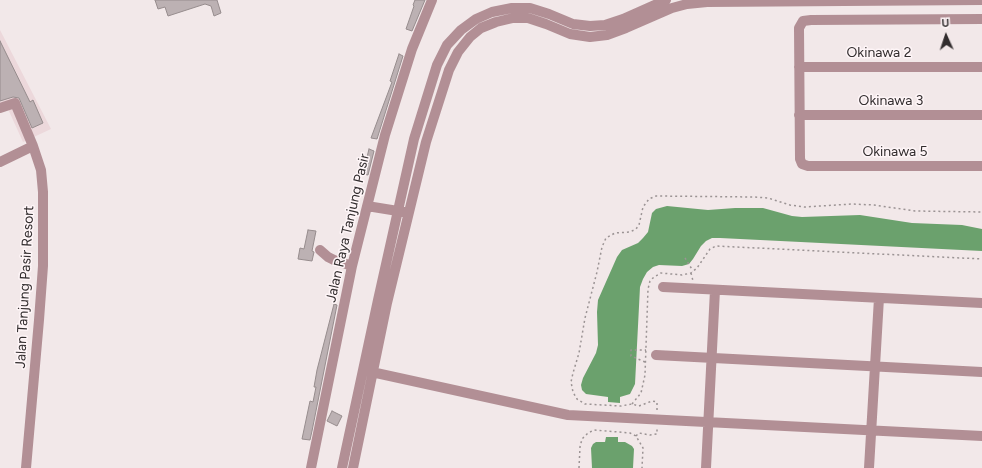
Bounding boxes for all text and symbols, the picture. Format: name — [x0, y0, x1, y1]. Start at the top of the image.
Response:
north arrow — [926, 16, 966, 56]
text: U — [941, 17, 950, 30]
street label: Okinawa 2 — [847, 45, 911, 61]
street label: Okinawa 3 — [859, 93, 923, 109]
street label: Okinawa 5 — [862, 144, 928, 160]
street label: Jalan Raya Tanjung Pasir — [323, 152, 373, 304]
street label: Jalan Tanjung Pasir Resort — [12, 205, 38, 369]

